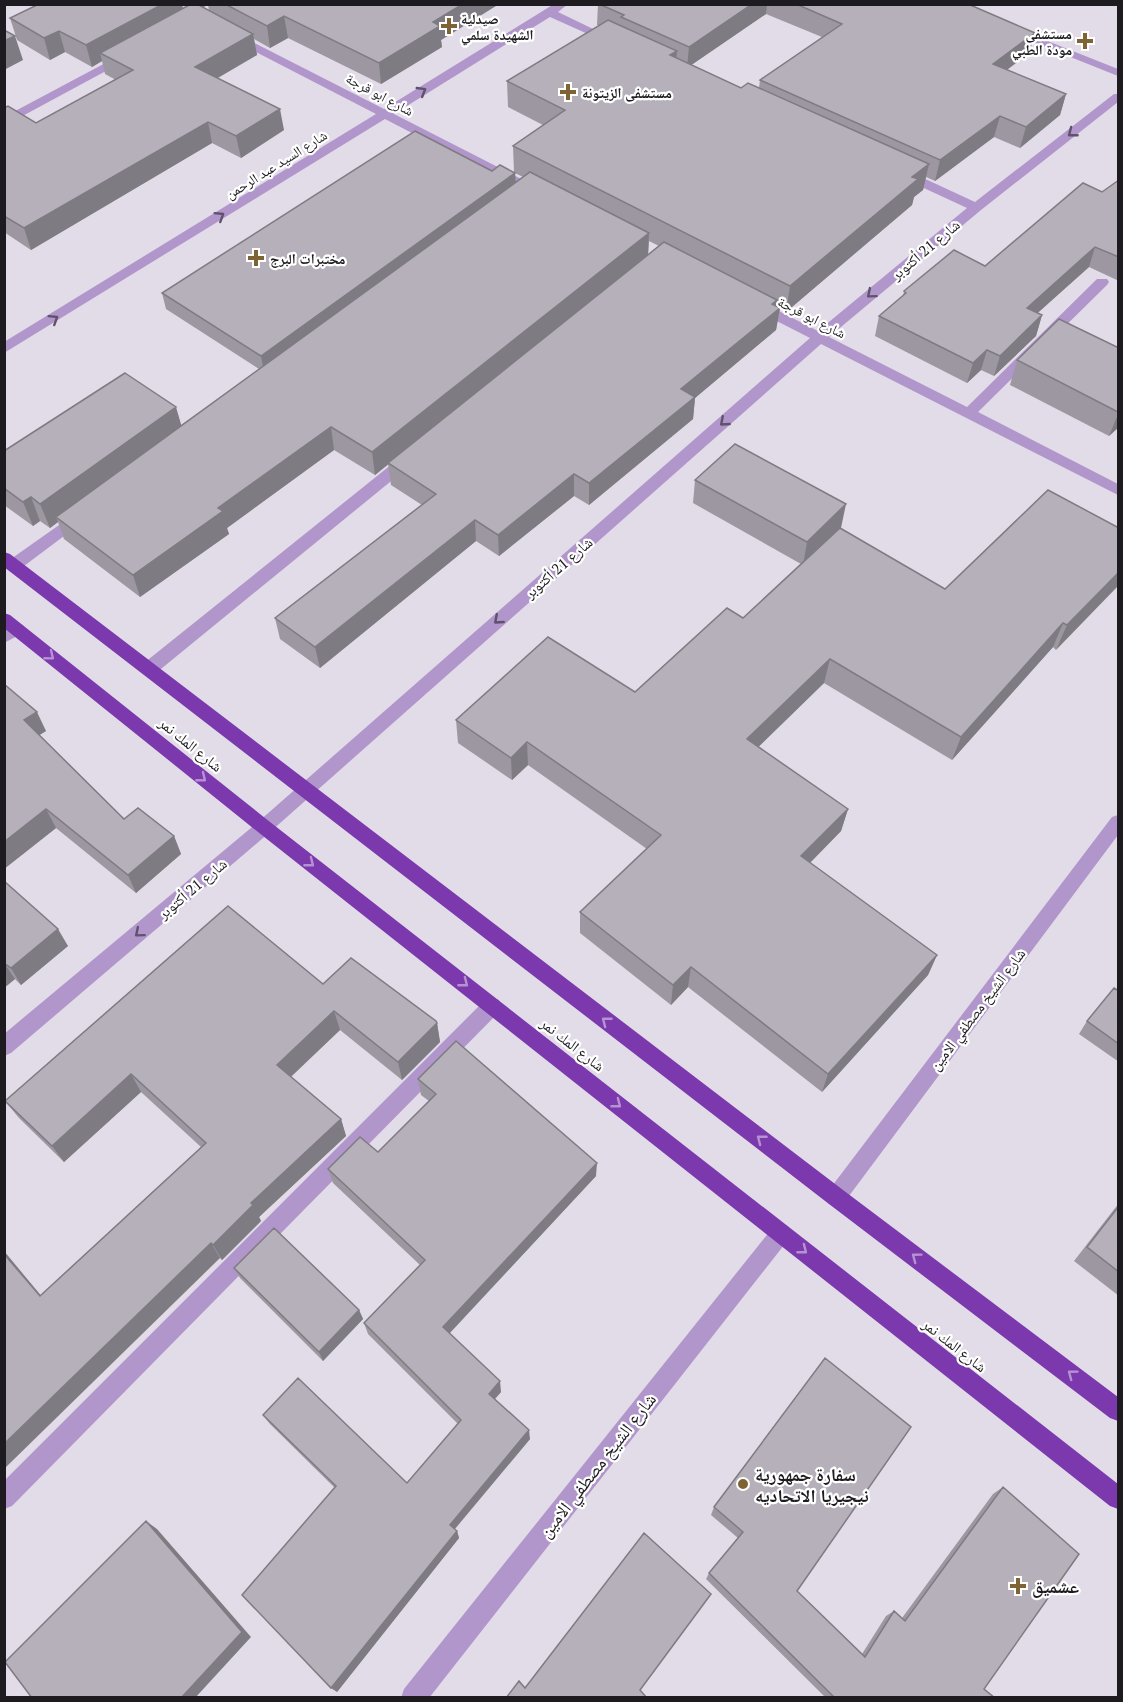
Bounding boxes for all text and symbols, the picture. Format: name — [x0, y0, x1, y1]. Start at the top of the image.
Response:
place label: صيدلية الشهيدة سلمي — [461, 9, 534, 46]
marker: صيدلية الشهيدة سلمي — [442, 19, 456, 33]
place label: مستشفى مودة الطبي — [1012, 24, 1072, 61]
marker: مستشفى مودة الطبي — [1076, 32, 1094, 50]
street label: شارع ابو قرجة — [342, 68, 417, 121]
marker: مستشفى الزيتونة — [559, 83, 577, 101]
place label: مستشفى الزيتونة — [582, 83, 672, 102]
one-way arrow — [416, 87, 426, 99]
street label: شارع السيد عبد الرحمن — [221, 125, 331, 204]
one-way arrow — [1068, 125, 1079, 136]
one-way arrow — [214, 211, 224, 223]
street label: شارع 21 أكتوبر — [886, 214, 964, 285]
marker: مختبرات البرج — [247, 249, 265, 267]
place label: مختبرات البرج — [270, 249, 345, 268]
one-way arrow — [867, 287, 878, 298]
street label: شارع ابو قرجة — [774, 292, 849, 343]
one-way arrow — [48, 314, 58, 326]
one-way arrow — [720, 415, 730, 426]
street label: شارع 21 أكتوبر — [519, 532, 597, 604]
one-way arrow — [494, 612, 505, 623]
one-way arrow — [44, 648, 55, 659]
street label: شارع المك نمر — [154, 712, 227, 777]
one-way arrow — [196, 770, 207, 781]
street label: شارع 21 أكتوبر — [153, 853, 231, 924]
one-way arrow — [303, 856, 314, 867]
one-way arrow — [135, 926, 146, 937]
street label: شارع الشيخ مصطفي الامين — [924, 944, 1032, 1076]
one-way arrow — [457, 976, 468, 987]
street label: شارع المك نمر — [535, 1012, 609, 1076]
one-way arrow — [602, 1017, 613, 1028]
one-way arrow — [610, 1096, 621, 1107]
one-way arrow — [756, 1136, 767, 1147]
one-way arrow — [797, 1243, 808, 1254]
one-way arrow — [911, 1253, 922, 1264]
street label: شارع المك نمر — [917, 1313, 991, 1377]
one-way arrow — [1067, 1371, 1078, 1382]
street label: شارع الشيخ مصطفي الامين — [533, 1388, 664, 1545]
place label: سفارة جمهورية نيجيريا الاتحاديه — [755, 1462, 869, 1507]
marker: سفارة جمهورية نيجيريا الاتحاديه — [736, 1477, 750, 1491]
place label: عشميق — [1032, 1574, 1079, 1598]
marker: عشميق — [1009, 1577, 1027, 1595]

